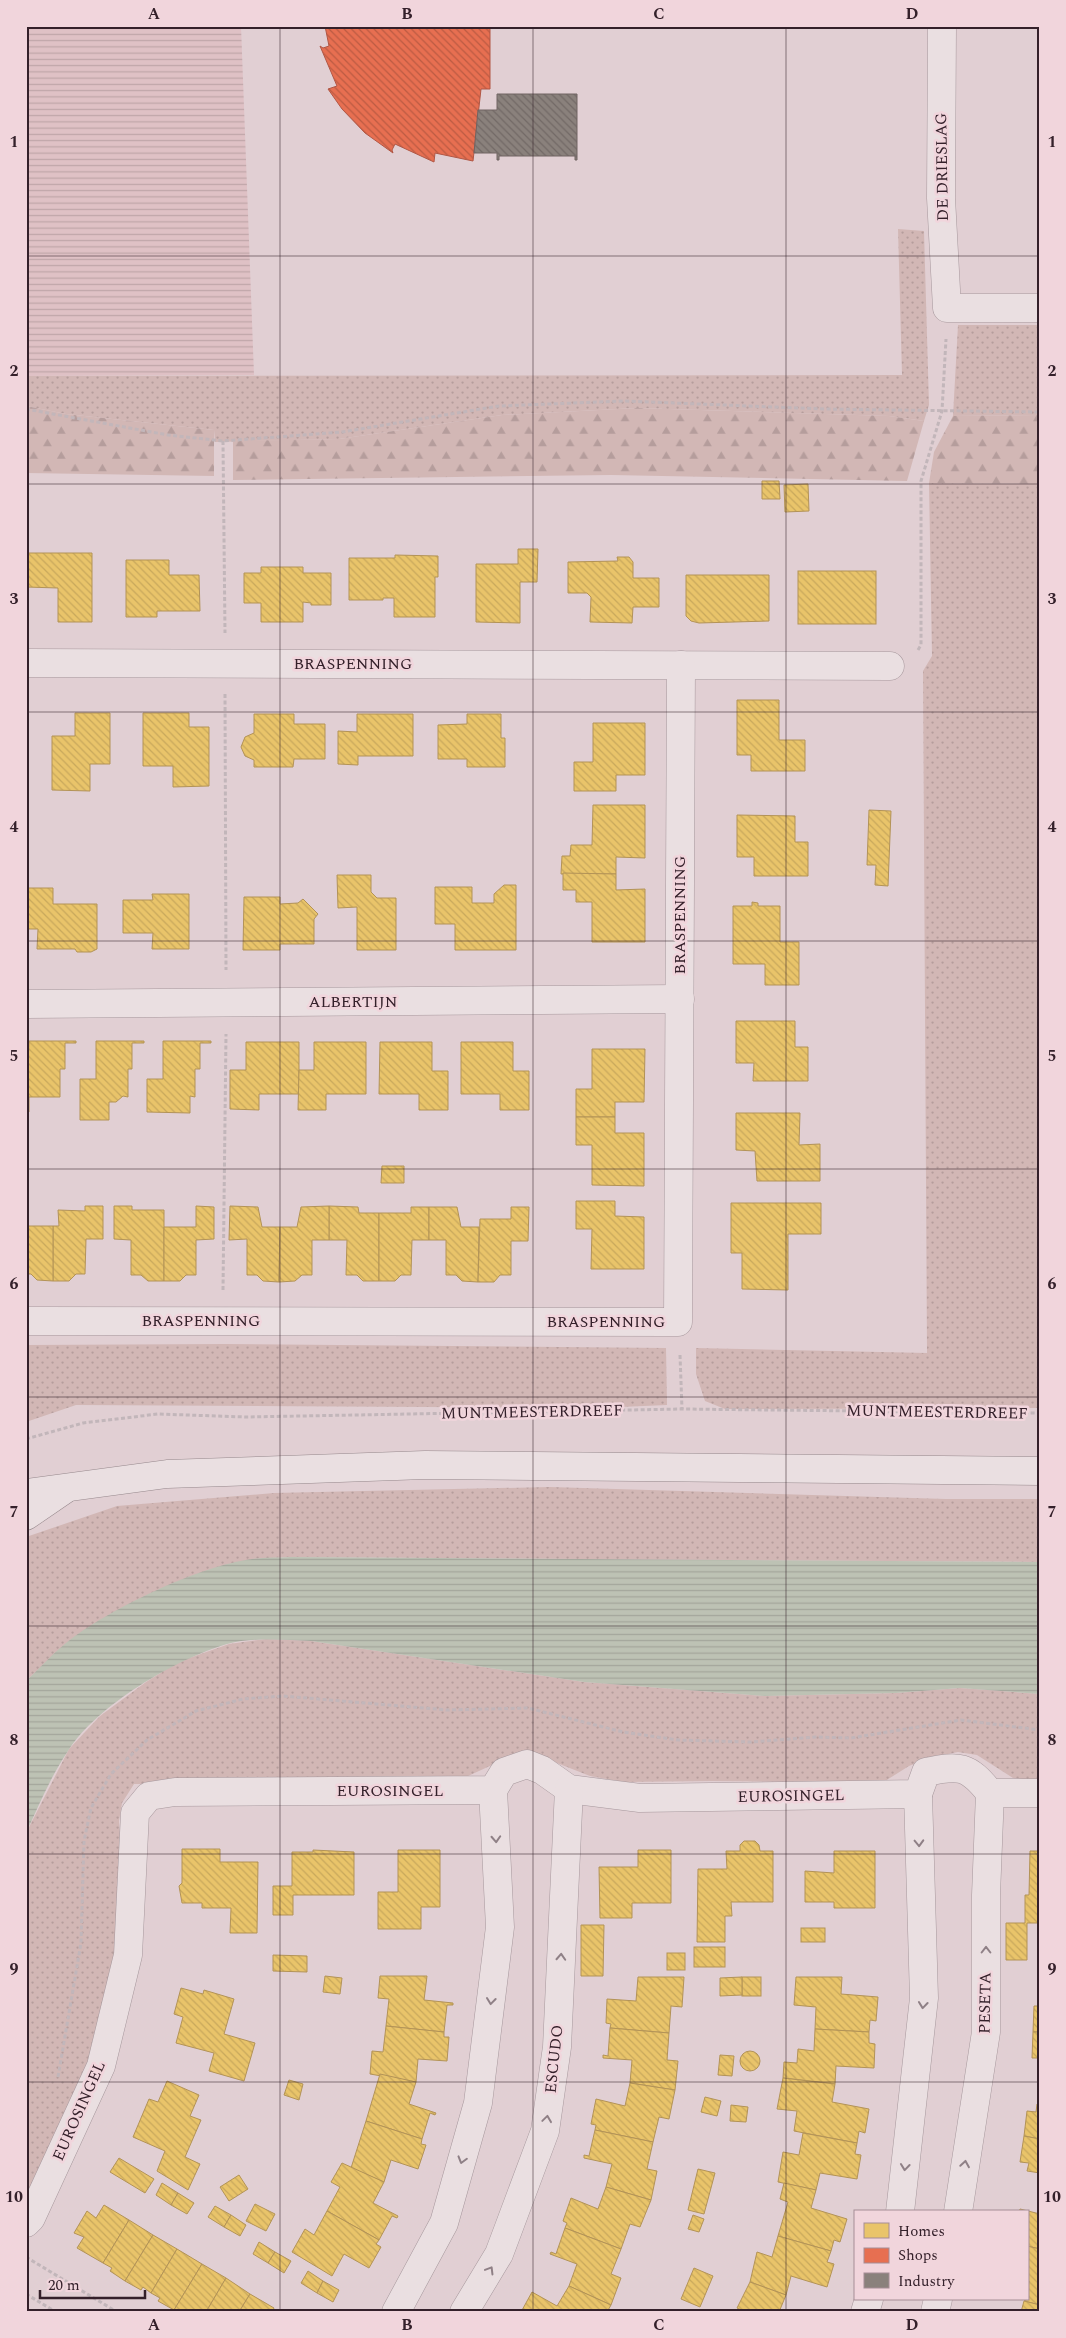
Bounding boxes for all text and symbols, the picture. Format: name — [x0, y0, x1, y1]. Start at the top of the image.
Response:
text: A — [148, 2, 161, 26]
text: B — [401, 2, 413, 26]
text: C — [653, 2, 665, 26]
text: D — [906, 2, 919, 26]
street label: DE DRIESLAG — [929, 113, 955, 221]
text: 1 — [10, 130, 18, 154]
text: 1 — [1048, 130, 1056, 154]
text: 2 — [10, 359, 19, 383]
text: 2 — [1048, 359, 1057, 383]
text: 3 — [10, 587, 19, 611]
text: 3 — [1048, 587, 1057, 611]
street label: BRASPENNING — [294, 652, 412, 676]
text: 4 — [10, 815, 19, 839]
text: 4 — [1048, 815, 1057, 839]
street label: BRASPENNING — [668, 856, 692, 974]
street label: ALBERTIJN — [308, 990, 398, 1014]
text: 5 — [10, 1044, 18, 1068]
text: 5 — [1048, 1044, 1056, 1068]
text: 6 — [10, 1272, 19, 1296]
text: 6 — [1048, 1272, 1057, 1296]
street label: BRASPENNING — [142, 1309, 260, 1333]
street label: BRASPENNING — [547, 1310, 665, 1334]
street label: MUNTMEESTERDREEF — [441, 1398, 623, 1426]
street label: MUNTMEESTERDREEF — [846, 1398, 1028, 1426]
text: 7 — [10, 1500, 19, 1524]
text: 7 — [1048, 1500, 1057, 1524]
text: 8 — [10, 1728, 19, 1752]
text: 8 — [1048, 1728, 1057, 1752]
street label: EUROSINGEL — [336, 1779, 444, 1803]
street label: EUROSINGEL — [737, 1783, 845, 1809]
one-way arrow — [490, 1835, 501, 1843]
one-way arrow — [914, 1839, 925, 1847]
one-way arrow — [981, 1946, 991, 1954]
one-way arrow — [556, 1953, 566, 1960]
text: 9 — [10, 1957, 19, 1981]
text: 9 — [1048, 1957, 1057, 1981]
street label: PESETA — [972, 1972, 998, 2034]
one-way arrow — [486, 1997, 497, 2005]
one-way arrow — [918, 2002, 929, 2010]
street label: ESCUDO — [538, 2024, 570, 2094]
street label: EUROSINGEL — [46, 2057, 112, 2165]
one-way arrow — [541, 2114, 552, 2122]
one-way arrow — [457, 2156, 467, 2164]
one-way arrow — [960, 2159, 970, 2168]
one-way arrow — [900, 2163, 911, 2171]
text: 10 — [5, 2185, 23, 2209]
text: 10 — [1043, 2185, 1061, 2209]
legend — [854, 2210, 1028, 2300]
text: Homes — [898, 2220, 945, 2243]
text: Shops — [898, 2244, 938, 2267]
one-way arrow — [483, 2267, 493, 2276]
scale bar — [40, 2268, 145, 2300]
text: Industry — [898, 2270, 955, 2293]
text: 20 m — [48, 2274, 80, 2297]
text: A — [148, 2313, 161, 2337]
text: B — [401, 2313, 413, 2337]
text: C — [653, 2313, 665, 2337]
text: D — [906, 2313, 919, 2337]

